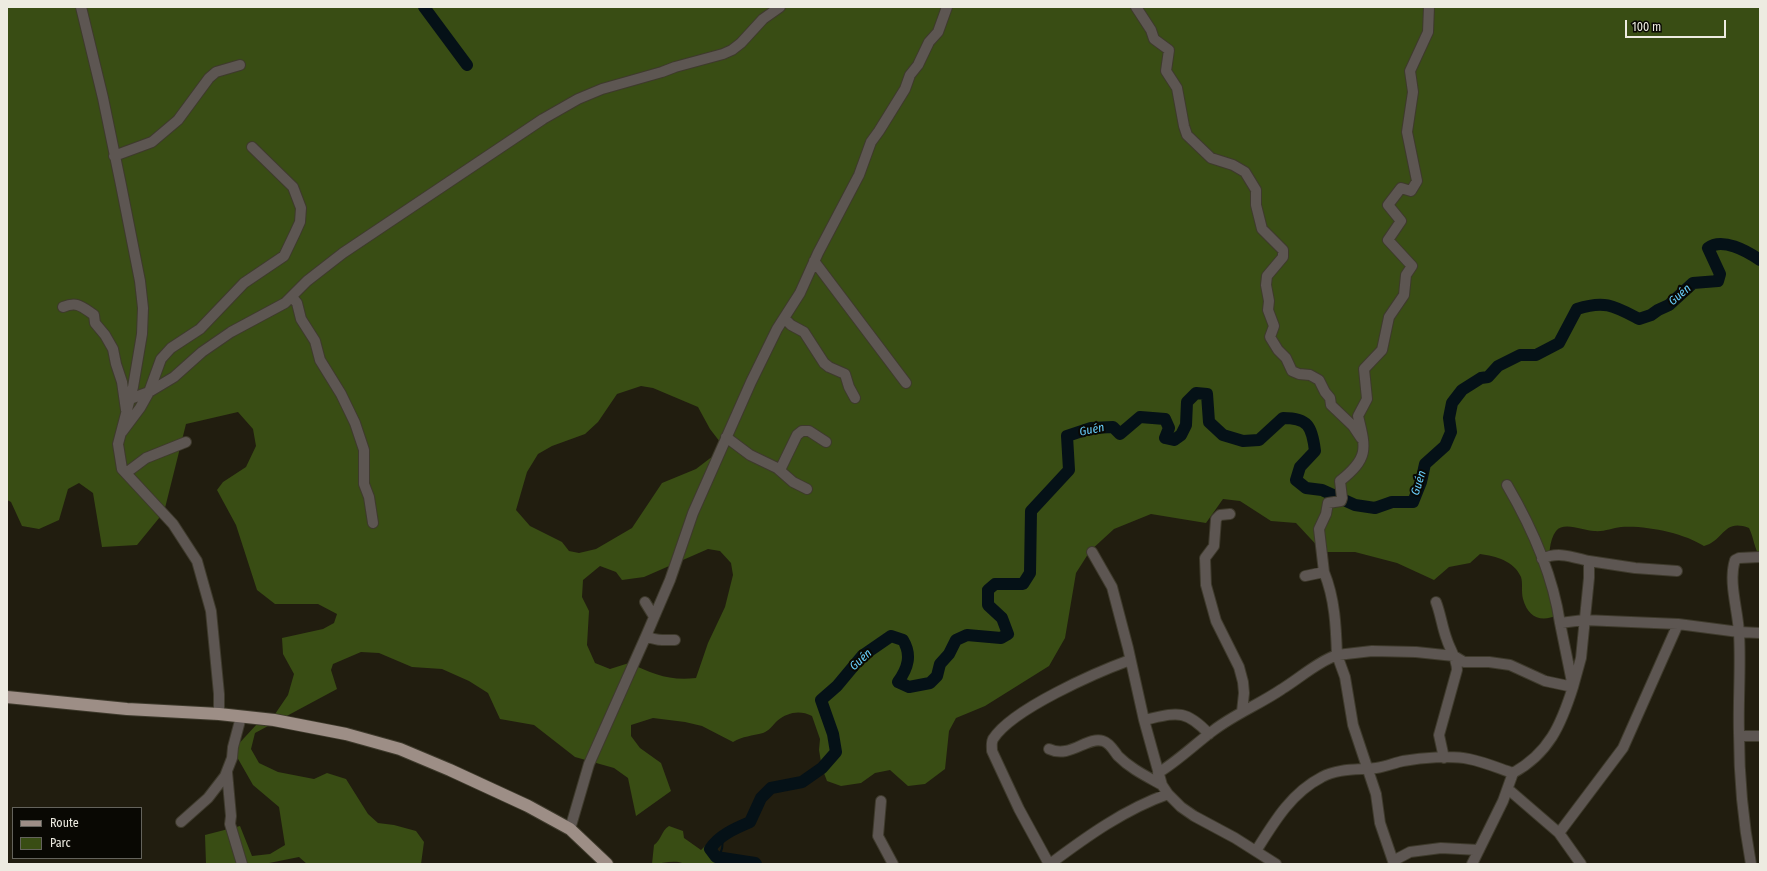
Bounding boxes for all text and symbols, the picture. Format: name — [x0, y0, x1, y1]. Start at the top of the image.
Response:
scale bar — [1627, 12, 1728, 38]
text: 100 m — [1632, 20, 1661, 34]
water label: Guén — [1666, 281, 1694, 309]
water label: Guén — [1078, 421, 1106, 439]
water label: Guén — [1408, 469, 1430, 497]
water label: Guén — [847, 646, 875, 674]
legend — [12, 807, 142, 859]
text: Route — [50, 816, 79, 830]
text: Parc — [50, 836, 71, 850]

